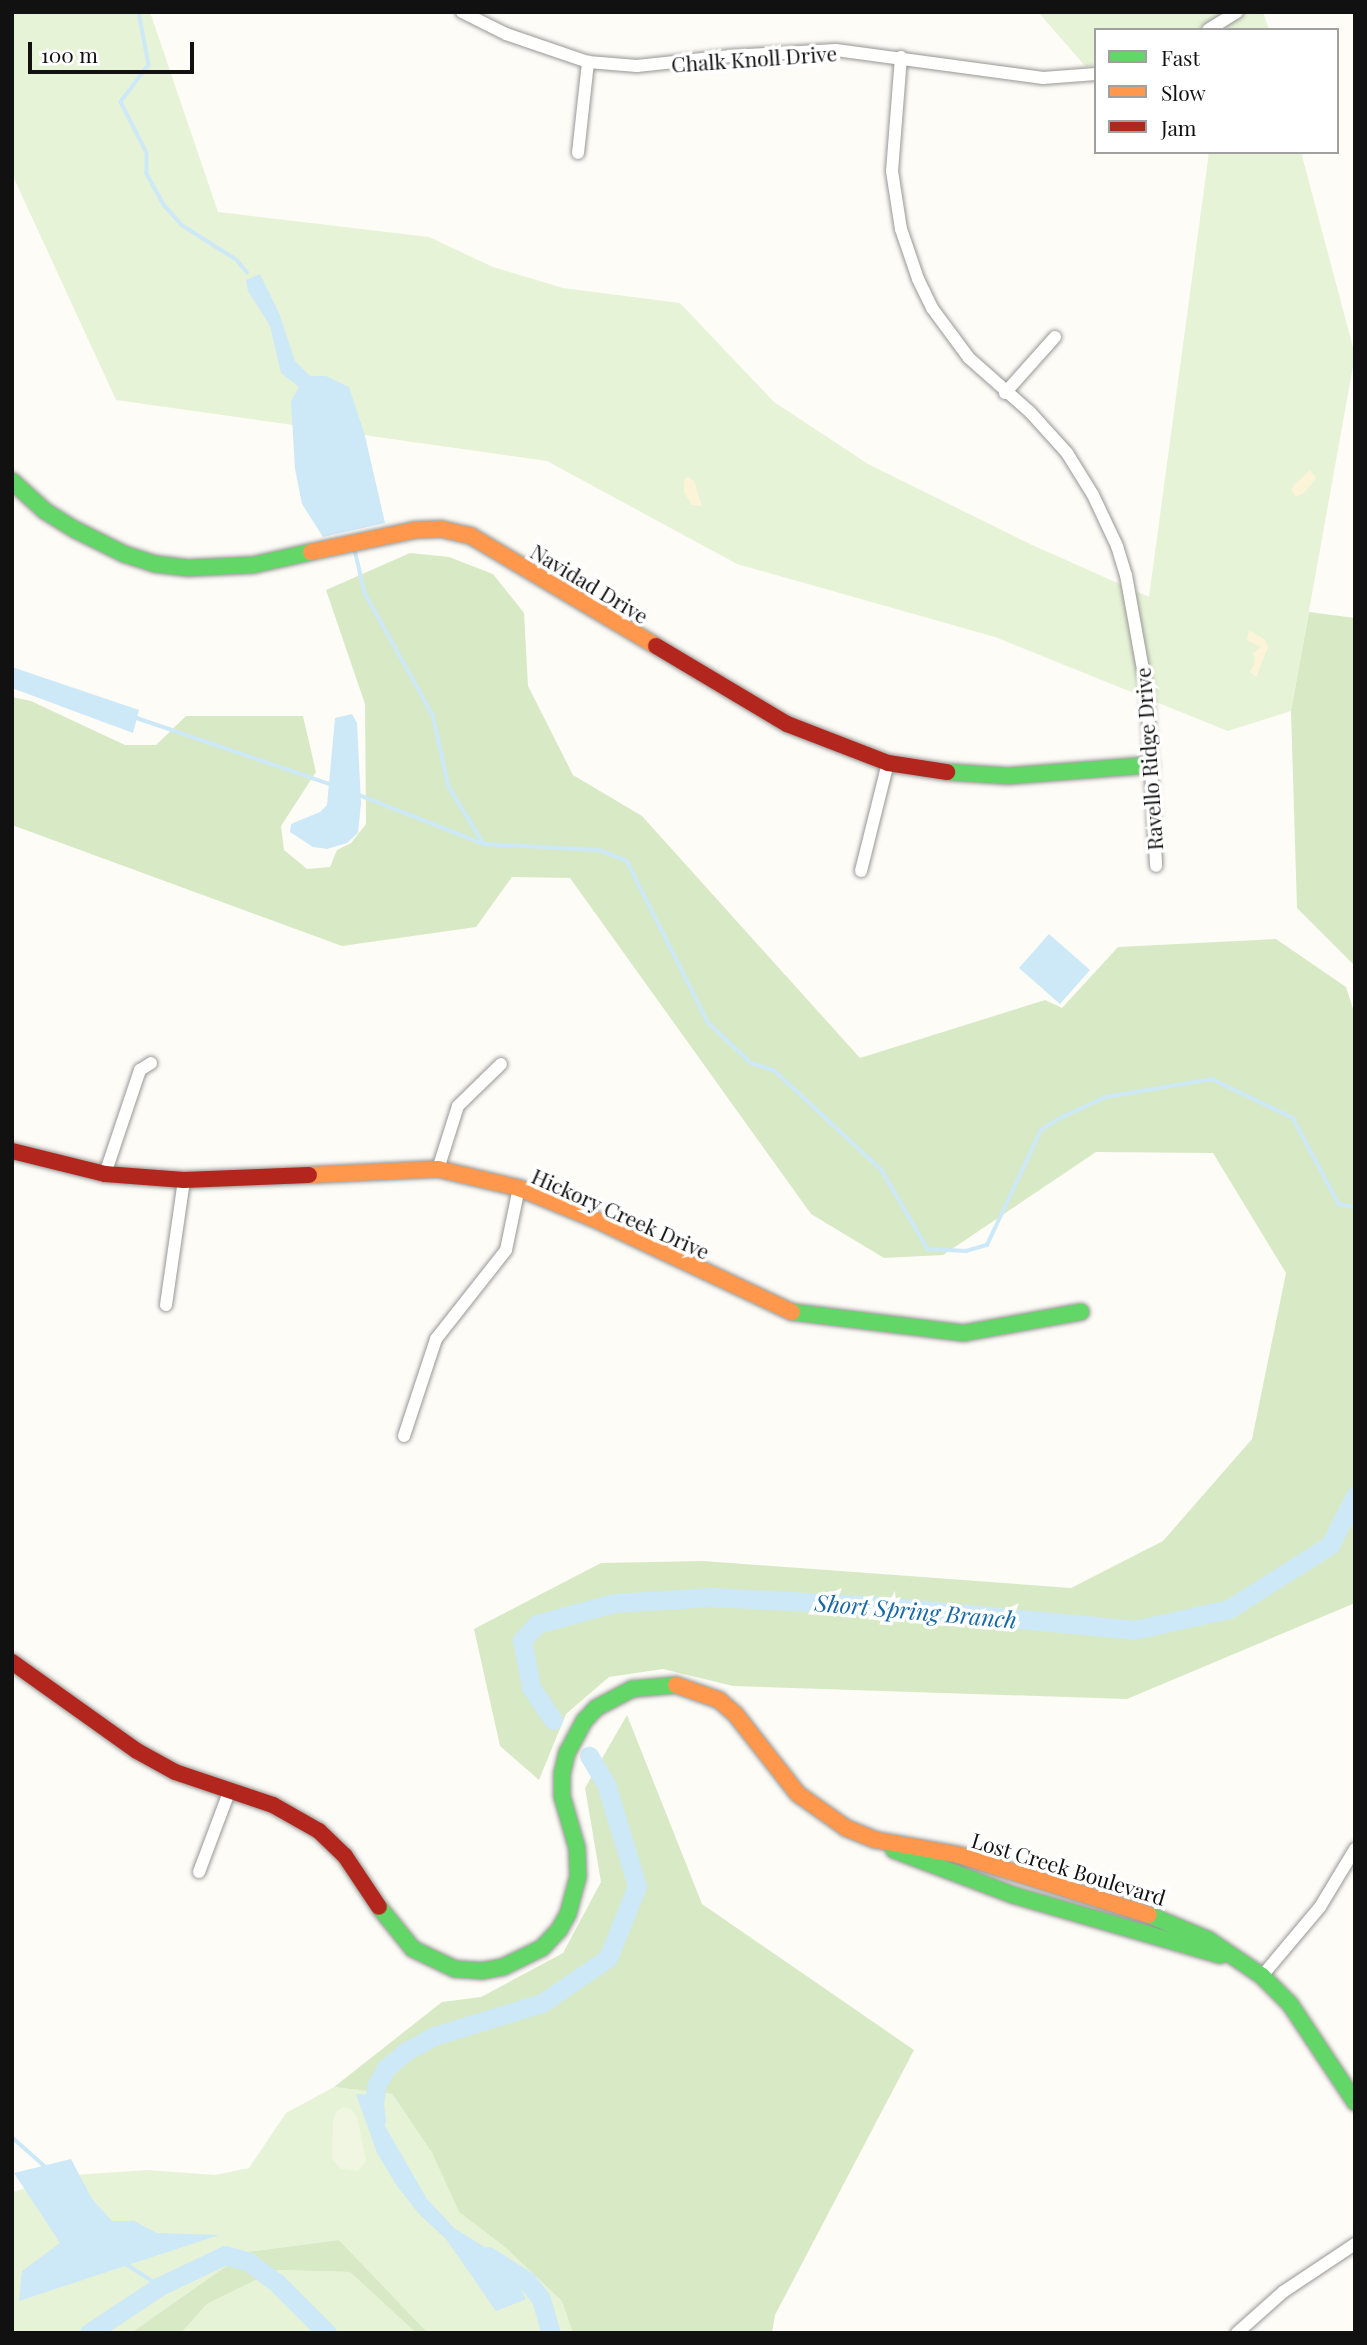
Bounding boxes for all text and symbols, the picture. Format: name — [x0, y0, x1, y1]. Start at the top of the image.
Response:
scale bar — [32, 28, 198, 72]
legend — [1094, 28, 1339, 154]
text: 100 m — [41, 40, 98, 68]
street label: Chalk Knoll Drive — [670, 40, 838, 76]
text: Fast — [1161, 43, 1200, 71]
text: Slow — [1161, 78, 1206, 106]
text: Jam — [1161, 113, 1197, 141]
street label: Navidad Drive — [527, 538, 653, 628]
street label: Ravello Ridge Drive — [1129, 667, 1167, 851]
street label: Hickory Creek Drive — [528, 1162, 714, 1264]
water label: Short Spring Branch — [814, 1588, 1018, 1634]
street label: Lost Creek Boulevard — [969, 1826, 1169, 1910]

